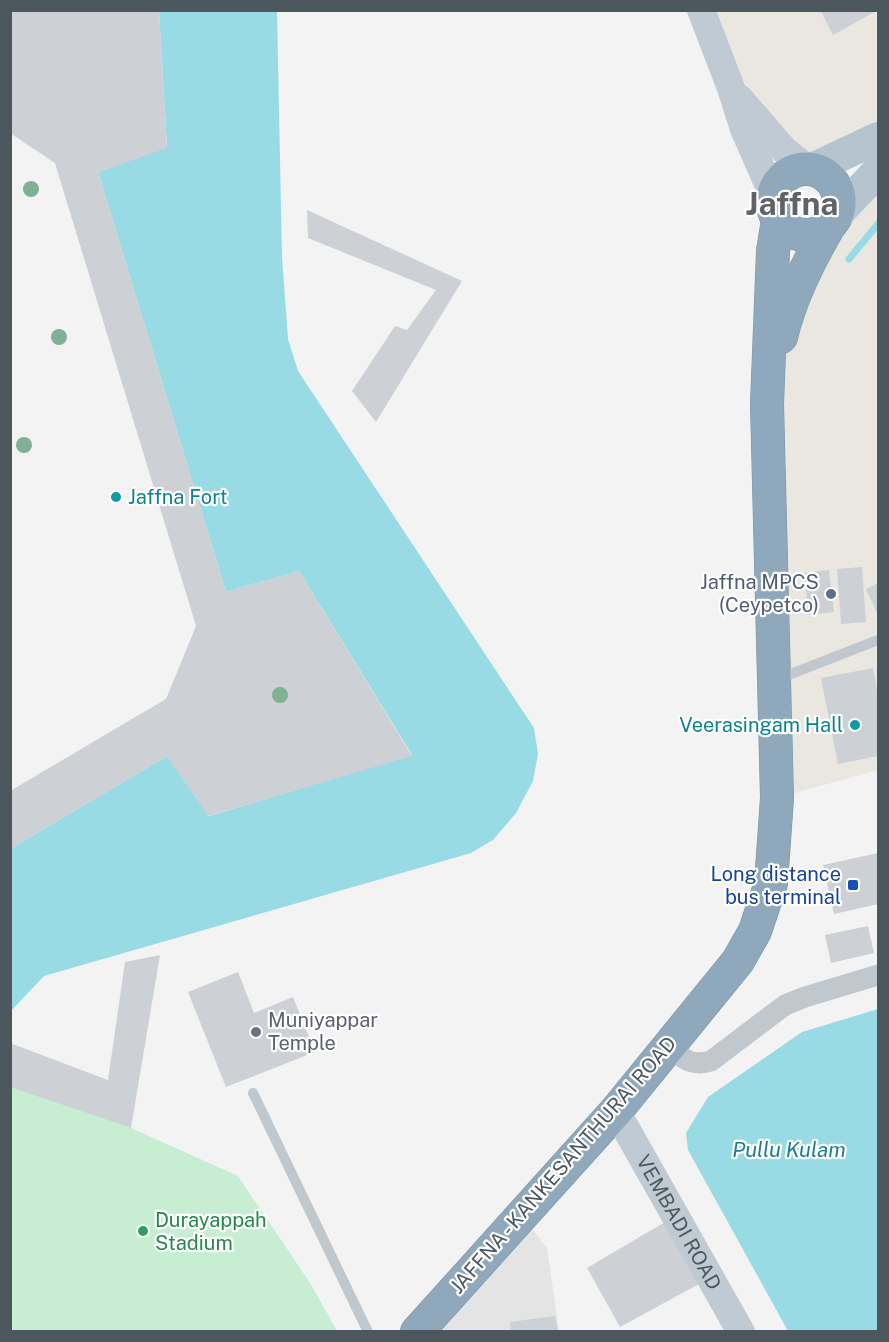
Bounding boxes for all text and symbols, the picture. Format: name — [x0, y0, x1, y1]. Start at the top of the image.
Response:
district label: Jaffna — [746, 185, 838, 222]
place label: Jaffna Fort — [128, 485, 227, 509]
marker: Jaffna Fort — [109, 490, 123, 504]
place label: Jaffna MPCS (Ceypetco) — [700, 570, 819, 617]
marker: Jaffna MPCS (Ceypetco) — [824, 587, 838, 601]
place label: Veerasingam Hall — [679, 713, 843, 737]
marker: Veerasingam Hall — [848, 718, 862, 732]
place label: Long distance bus terminal — [711, 862, 841, 909]
marker: Long distance bus terminal — [846, 878, 860, 892]
place label: Muniyappar Temple — [268, 1008, 378, 1055]
marker: Muniyappar Temple — [249, 1025, 263, 1039]
street label: JAFFNA - KANKESANTHURAI ROAD — [445, 1032, 681, 1298]
water label: Pullu Kulam — [732, 1137, 846, 1162]
street label: VEMBADI ROAD — [631, 1151, 727, 1294]
place label: Durayappah Stadium — [155, 1208, 267, 1255]
marker: Durayappah Stadium — [136, 1224, 150, 1238]

